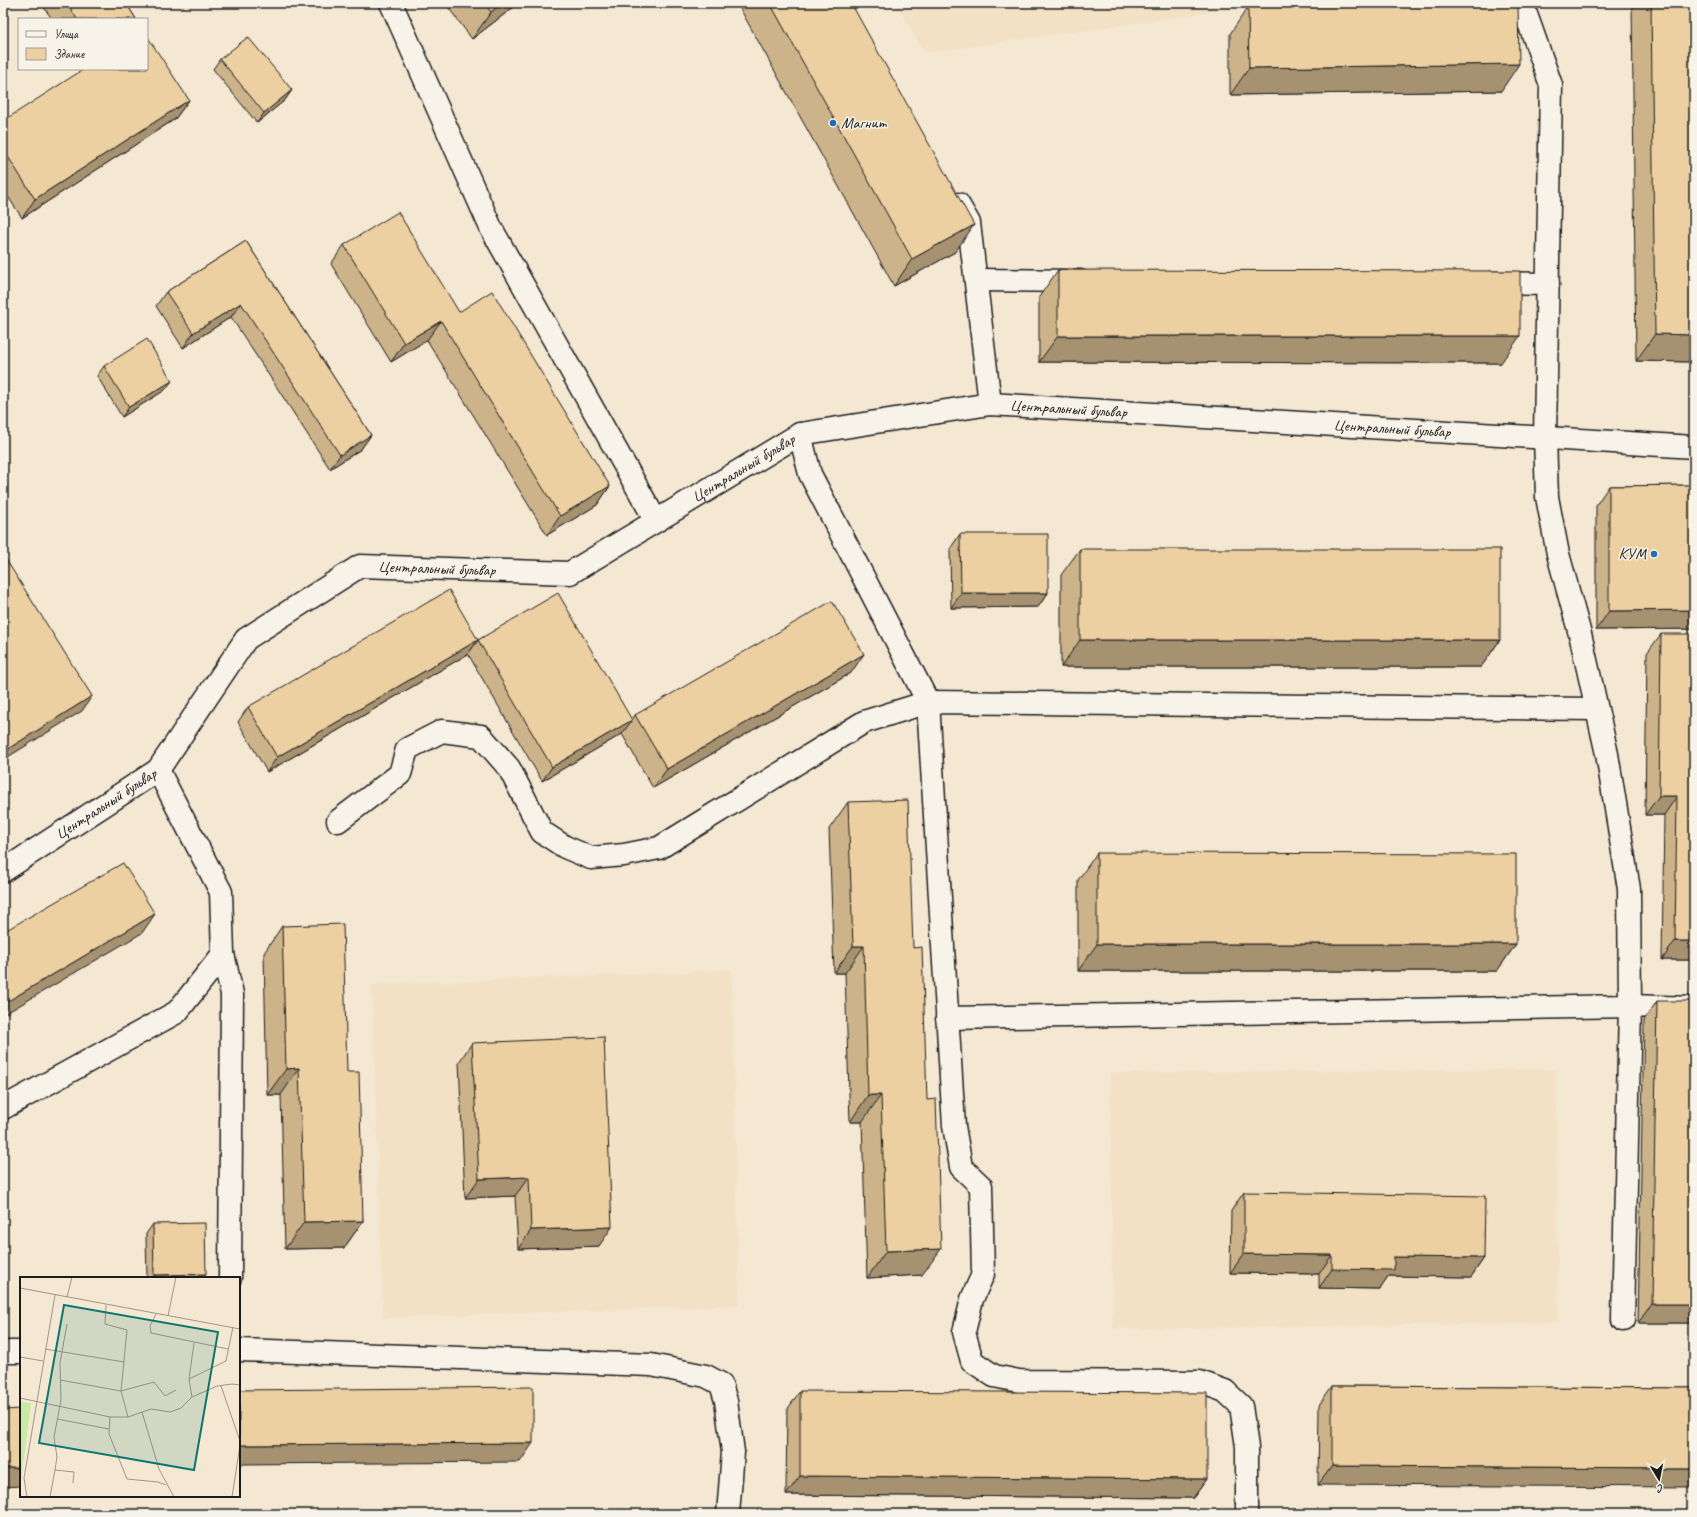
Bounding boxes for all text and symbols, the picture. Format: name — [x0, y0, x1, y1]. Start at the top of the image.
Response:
legend — [18, 18, 148, 70]
text: Улица — [54, 26, 79, 42]
text: Здание — [54, 46, 85, 62]
place label: Магнит — [841, 113, 888, 133]
marker: Магнит — [828, 118, 838, 128]
street label: Центральный бульвар — [1009, 395, 1128, 422]
street label: Центральный бульвар — [1333, 415, 1452, 442]
street label: Центральный бульвар — [688, 429, 800, 507]
place label: КУМ — [1618, 544, 1647, 564]
marker: КУМ — [1649, 549, 1659, 559]
street label: Центральный бульвар — [378, 557, 497, 581]
street label: Центральный бульвар — [52, 763, 161, 844]
inset map — [20, 1277, 240, 1497]
north arrow — [1639, 1459, 1679, 1499]
text: С — [1655, 1481, 1665, 1496]

